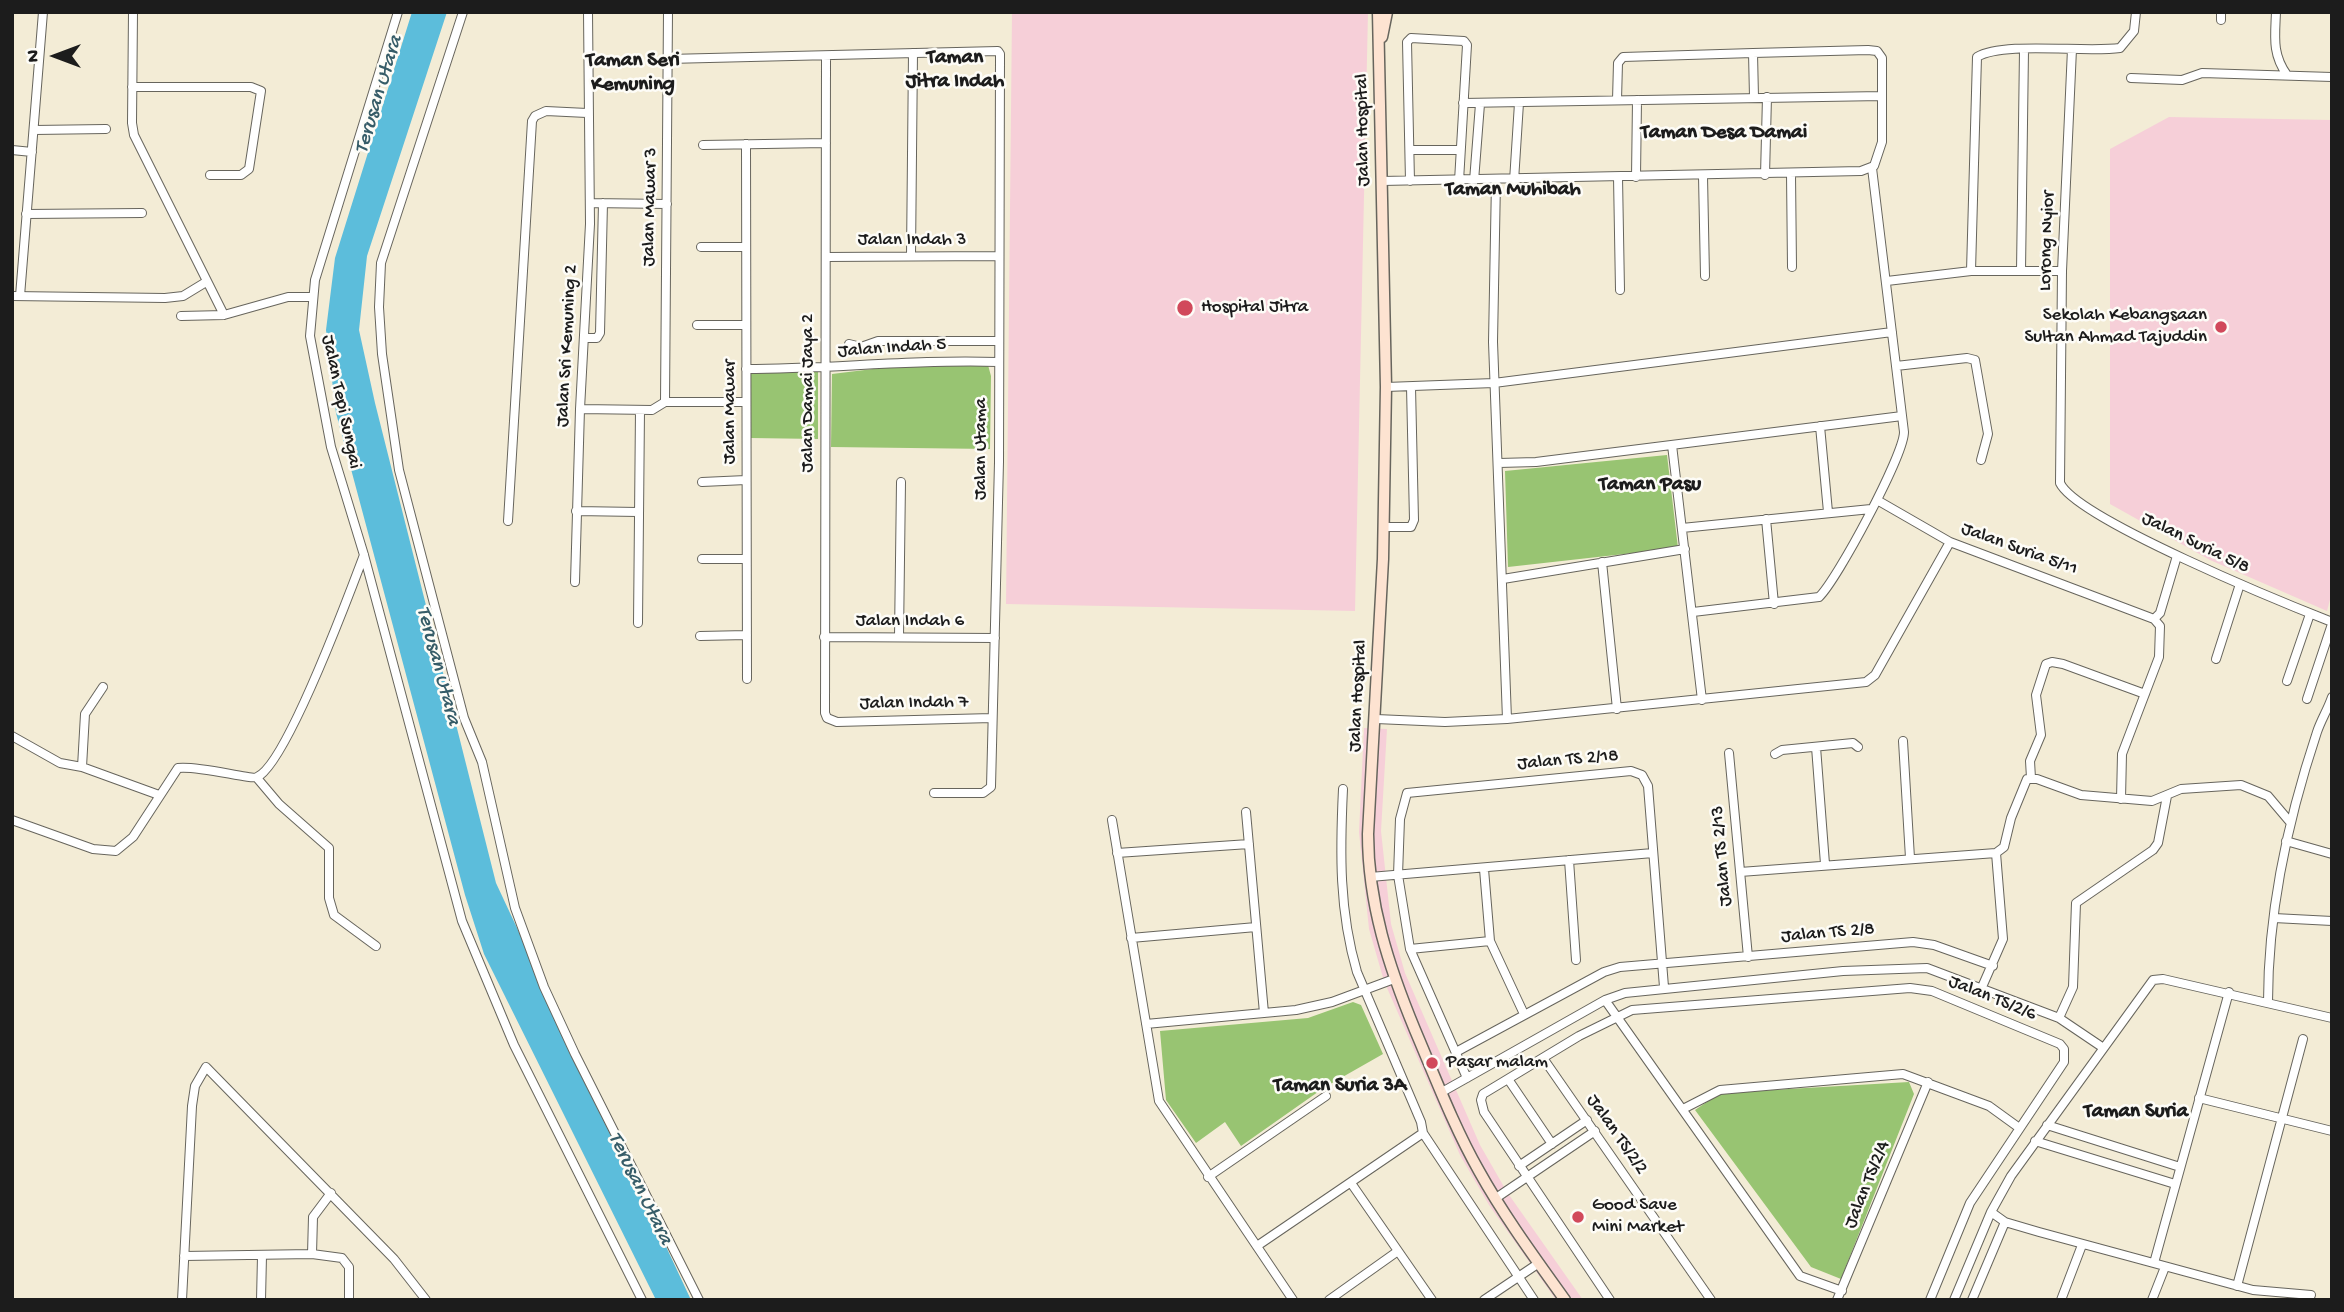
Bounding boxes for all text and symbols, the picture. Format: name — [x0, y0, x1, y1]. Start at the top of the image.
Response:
north arrow — [21, 21, 91, 91]
water label: Terusan Utara — [350, 33, 410, 157]
district label: Taman Jitra Indah — [906, 46, 1004, 96]
district label: Taman Seri Kemuning — [586, 49, 680, 99]
text: N — [23, 50, 46, 62]
street label: Jalan Hospital — [1352, 74, 1376, 186]
district label: Taman Desa Damai — [1641, 121, 1807, 147]
street label: Jalan Mawar 3 — [639, 147, 663, 267]
district label: Taman Muhibah — [1445, 178, 1581, 204]
street label: Lorong Nyior — [2035, 191, 2061, 291]
street label: Jalan Indah 3 — [858, 230, 966, 252]
street label: Jalan Sri Kemuning 2 — [552, 264, 584, 428]
place label: Hospital Jitra — [1201, 297, 1308, 319]
marker: Hospital Jitra — [1175, 298, 1195, 318]
place label: Sekolah Kebangsaan Sultan Ahmad Tajuddin — [2024, 305, 2207, 349]
street label: Jalan Damai Jaya 2 — [798, 314, 820, 472]
marker: Sekolah Kebangsaan Sultan Ahmad Tajuddin — [2213, 319, 2229, 335]
street label: Jalan Tepi Sungai — [315, 333, 365, 471]
street label: Jalan Indah 5 — [837, 334, 947, 364]
street label: Jalan Mawar — [720, 360, 742, 464]
street label: Jalan Utama — [971, 398, 993, 500]
district label: Taman Pasu — [1599, 473, 1701, 499]
street label: Jalan Suria 5/8 — [2137, 508, 2253, 580]
street label: Jalan Suria 5/11 — [1958, 518, 2080, 582]
water label: Terusan Utara — [409, 604, 465, 728]
street label: Jalan Indah 6 — [856, 611, 964, 633]
street label: Jalan Hospital — [1345, 639, 1373, 753]
street label: Jalan Indah 7 — [859, 692, 969, 716]
street label: Jalan TS 2/18 — [1516, 745, 1620, 777]
street label: Jalan TS 2/13 — [1707, 805, 1739, 907]
street label: Jalan TS 2/8 — [1780, 919, 1876, 949]
street label: Jalan TS/2/6 — [1945, 971, 2039, 1027]
place label: Pasar malam — [1446, 1052, 1548, 1074]
marker: Pasar malam — [1424, 1055, 1440, 1071]
district label: Taman Suria 3A — [1274, 1074, 1406, 1100]
street label: Jalan TS/2/2 — [1580, 1090, 1652, 1180]
district label: Taman Suria — [2084, 1100, 2188, 1126]
water label: Terusan Utara — [601, 1129, 677, 1249]
street label: Jalan TS/2/4 — [1840, 1138, 1896, 1232]
place label: Good Save Mini Market — [1592, 1195, 1683, 1239]
marker: Good Save Mini Market — [1570, 1209, 1586, 1225]

